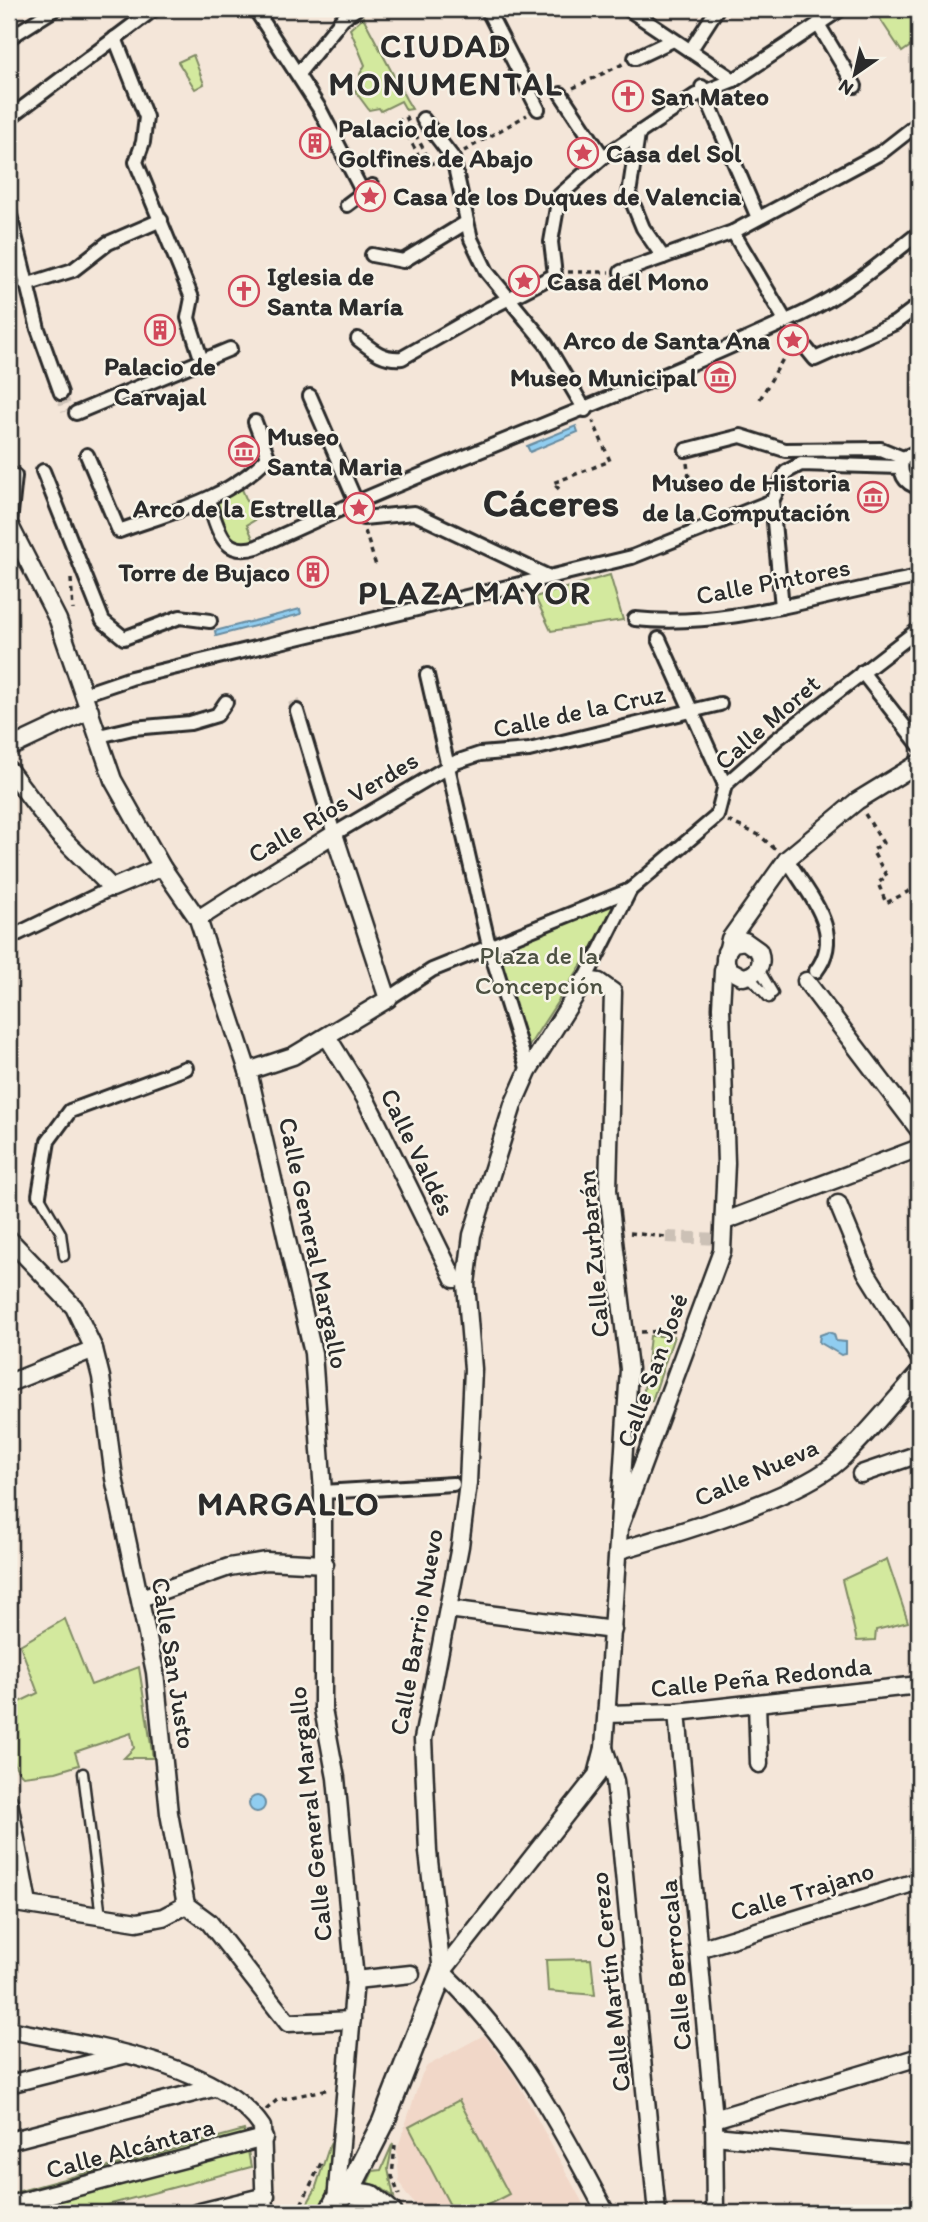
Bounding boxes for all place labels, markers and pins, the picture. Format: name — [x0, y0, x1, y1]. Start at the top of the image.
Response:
church icon: San Mateo — [611, 79, 645, 113]
place label: San Mateo — [651, 80, 769, 112]
place label: Palacio de los Golfines de Abajo — [338, 112, 533, 174]
building icon: Palacio de los Golfines de Abajo — [298, 126, 332, 160]
place icon: Casa del Sol — [566, 136, 600, 170]
place label: Casa del Sol — [606, 137, 742, 169]
place icon: Casa de los Duques de Valencia — [353, 179, 387, 213]
place label: Casa de los Duques de Valencia — [393, 180, 742, 212]
place label: Iglesia de Santa María — [267, 260, 404, 322]
place icon: Casa del Mono — [507, 264, 541, 298]
place label: Casa del Mono — [547, 265, 709, 297]
church icon: Iglesia de Santa María — [227, 274, 261, 308]
building icon: Palacio de Carvajal — [143, 313, 177, 347]
place icon: Arco de Santa Ana — [776, 323, 810, 357]
place label: Arco de Santa Ana — [563, 324, 770, 356]
place label: Palacio de Carvajal — [104, 350, 216, 412]
museum icon: Museo Municipal — [703, 360, 737, 394]
place label: Museo Municipal — [510, 361, 698, 393]
place label: Museo Santa Maria — [267, 420, 403, 482]
museum icon: Museo Santa Maria — [227, 434, 261, 468]
place label: Museo de Historia de la Computación — [642, 466, 850, 528]
museum icon: Museo de Historia de la Computación — [856, 480, 890, 514]
place icon: Arco de la Estrella — [342, 491, 376, 525]
place label: Arco de la Estrella — [132, 492, 336, 524]
building icon: Torre de Bujaco — [296, 555, 330, 589]
place label: Torre de Bujaco — [117, 556, 290, 588]

